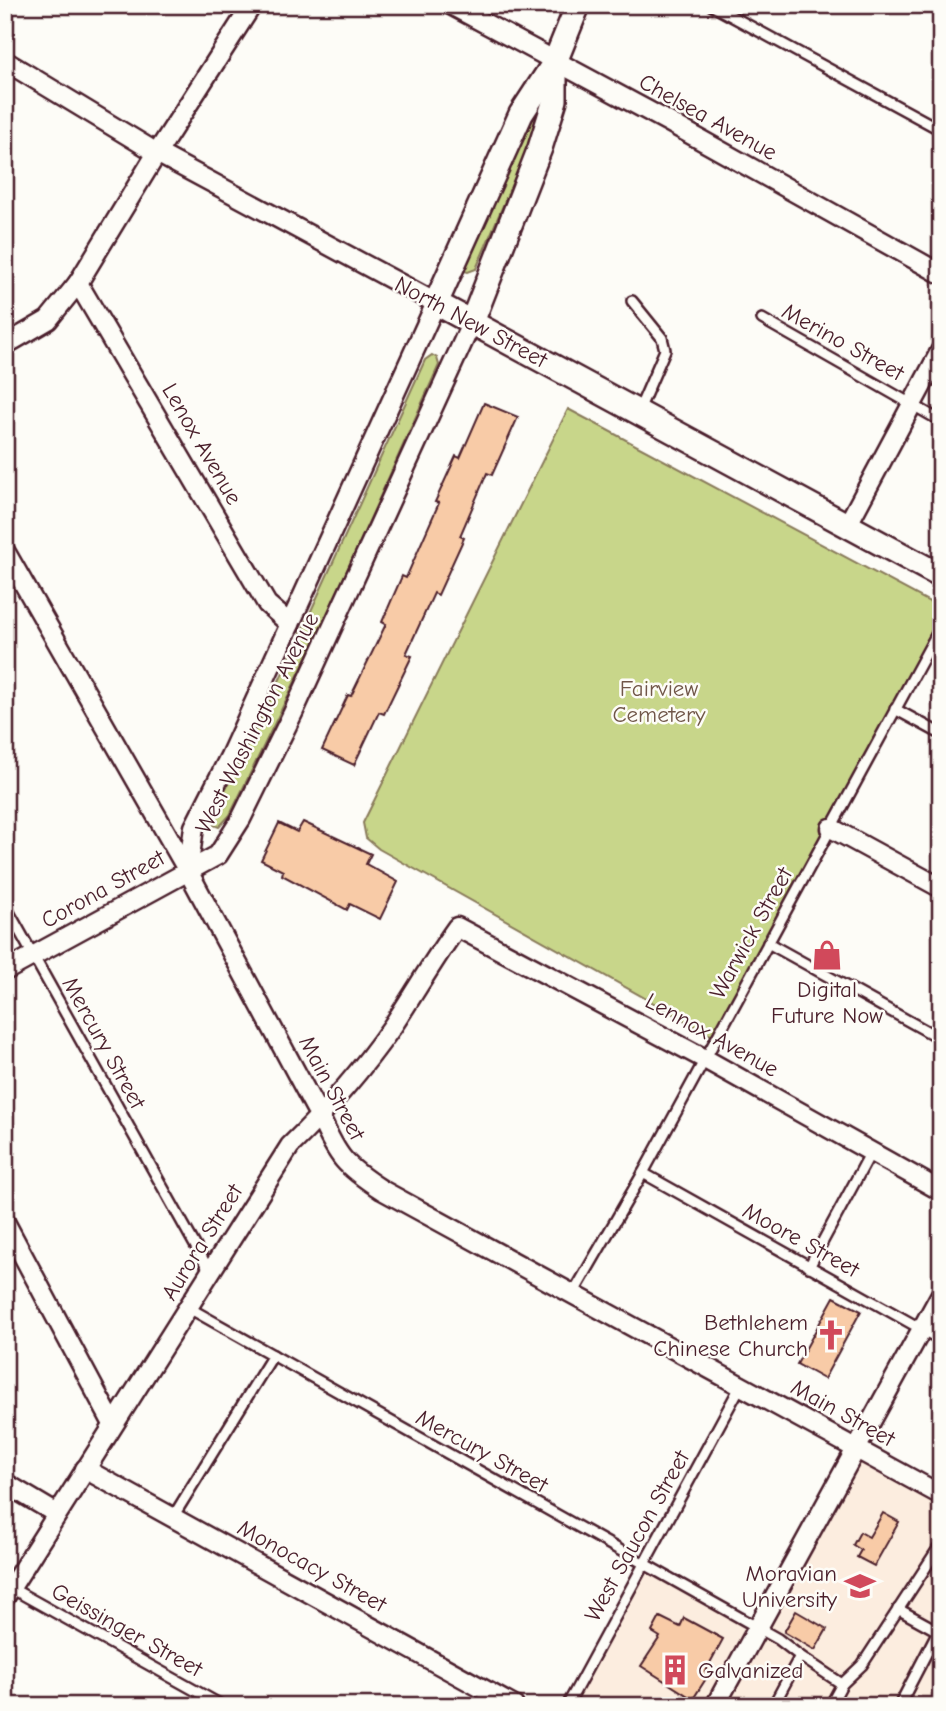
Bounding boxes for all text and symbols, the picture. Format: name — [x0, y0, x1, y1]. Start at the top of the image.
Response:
street label: Chelsea Avenue — [634, 68, 782, 166]
street label: North New Street — [390, 270, 553, 374]
street label: Merino Street — [777, 297, 910, 387]
street label: Lenox Avenue — [156, 379, 248, 509]
street label: West Washington Avenue — [189, 608, 325, 838]
park label: Fairview Cemetery — [612, 675, 706, 728]
street label: Corona Street — [37, 843, 171, 934]
street label: Warwick Street — [704, 861, 799, 1003]
shop icon: Digital Future Now — [810, 938, 844, 972]
street label: Mercury Street — [57, 972, 152, 1115]
place label: Digital Future Now — [771, 976, 883, 1029]
street label: Lennox Avenue — [641, 987, 783, 1083]
street label: Main Street — [293, 1031, 371, 1146]
street label: Aurora Street — [156, 1178, 249, 1305]
street label: Moore Street — [738, 1197, 865, 1284]
place label: Bethlehem Chinese Church — [653, 1309, 808, 1362]
church icon: Bethlehem Chinese Church — [814, 1318, 848, 1352]
street label: Main Street — [786, 1373, 901, 1453]
street label: Mercury Street — [411, 1404, 554, 1499]
street label: West Saucon Street — [579, 1445, 696, 1626]
street label: Monocacy Street — [233, 1514, 392, 1619]
place label: Moravian University — [742, 1560, 838, 1613]
school or university icon: Moravian University — [843, 1569, 877, 1603]
street label: Geissinger Street — [47, 1577, 208, 1683]
building icon: Galvanized — [658, 1653, 692, 1687]
place label: Galvanized — [698, 1657, 804, 1684]

